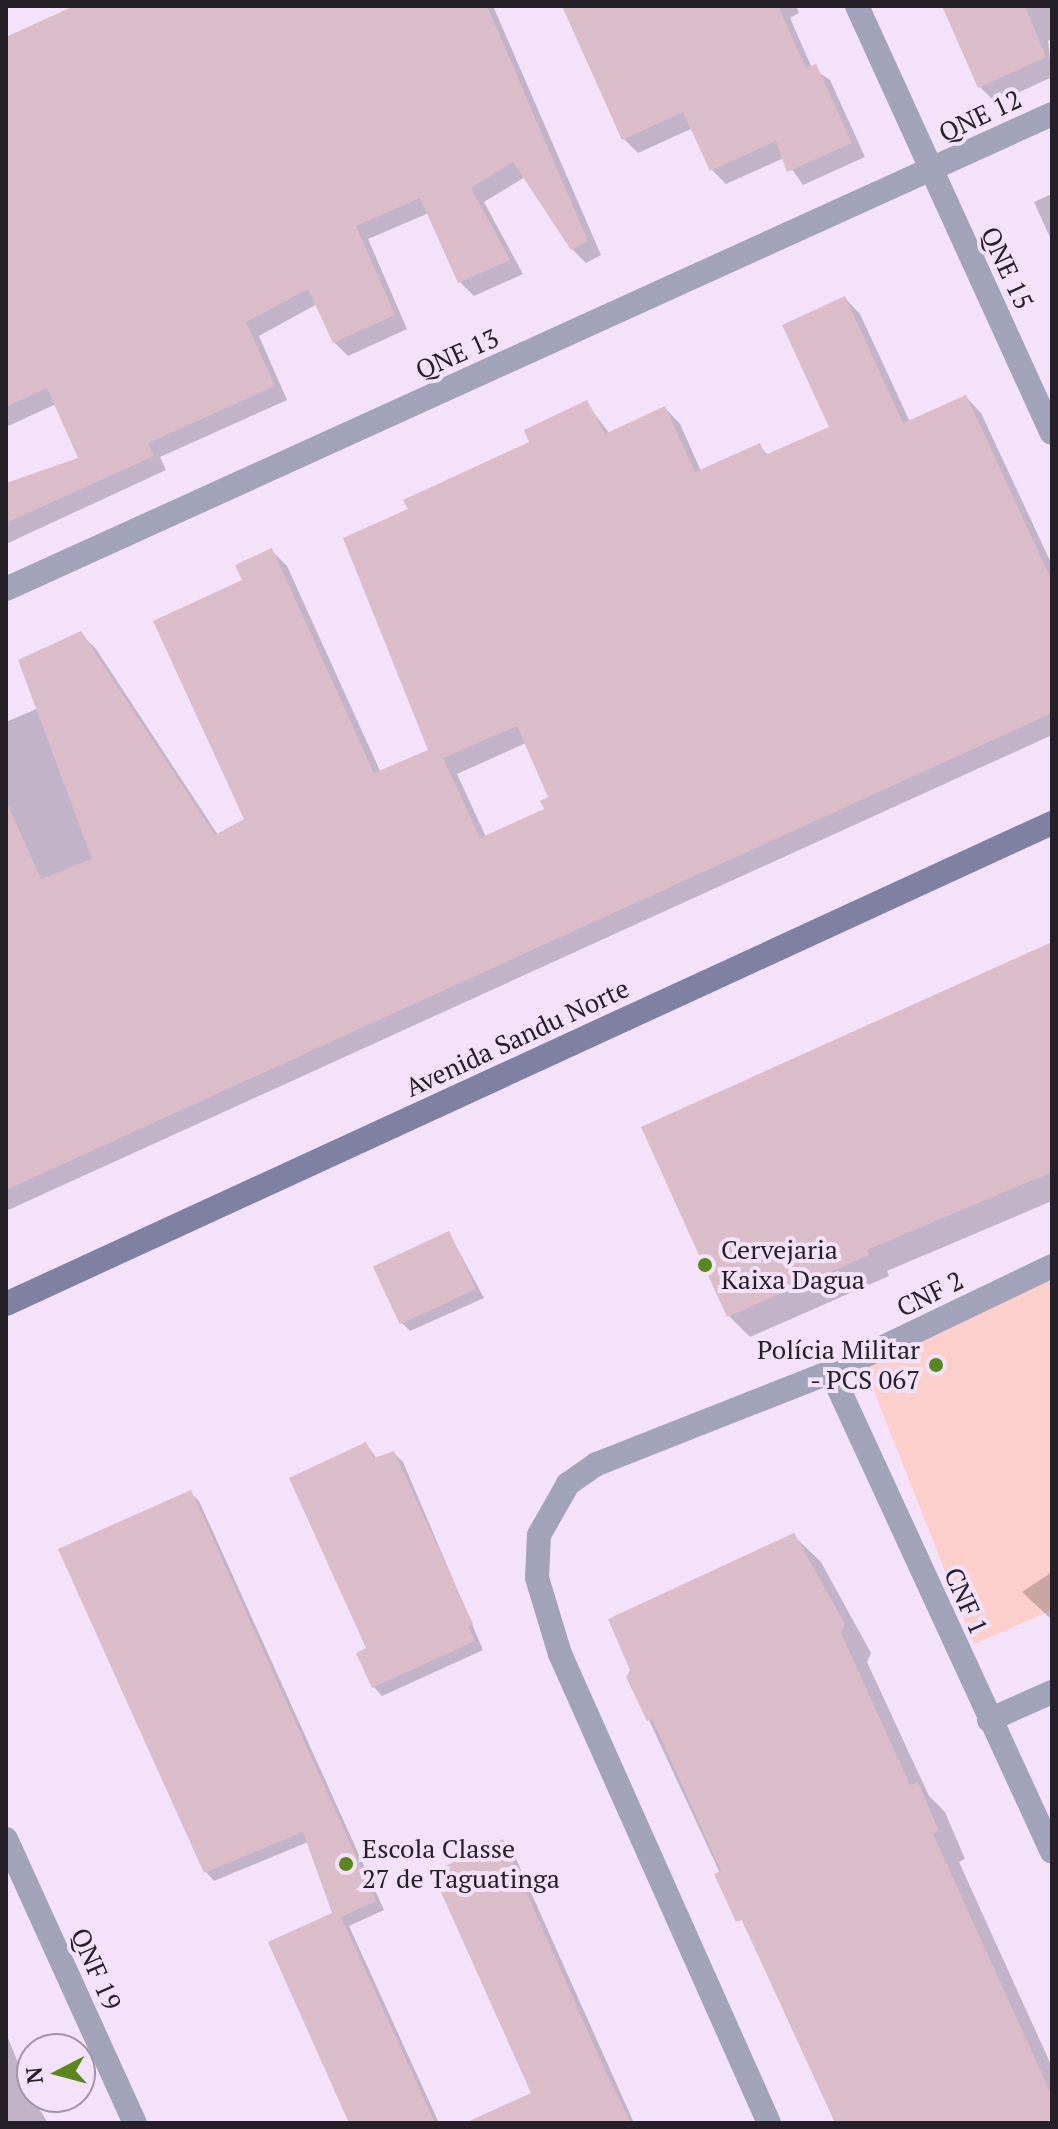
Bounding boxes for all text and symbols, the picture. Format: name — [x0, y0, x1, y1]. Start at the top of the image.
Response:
street label: QNE 12 — [934, 83, 1026, 149]
street label: QNE 15 — [974, 222, 1040, 314]
street label: QNE 13 — [411, 322, 503, 386]
street label: Avenida Sandu Norte — [400, 972, 634, 1104]
place label: Cervejaria Kaixa Dagua — [721, 1234, 865, 1296]
marker: Cervejaria Kaixa Dagua — [696, 1256, 714, 1274]
street label: CNF 2 — [892, 1265, 968, 1323]
place label: Polícia Militar - PCS 067 — [757, 1334, 920, 1396]
marker: Polícia Militar - PCS 067 — [927, 1356, 945, 1374]
street label: CNF 1 — [937, 1563, 995, 1639]
place label: Escola Classe 27 de Taguatinga — [362, 1833, 560, 1894]
marker: Escola Classe 27 de Taguatinga — [337, 1855, 355, 1873]
street label: QNF 19 — [64, 1923, 128, 2015]
north arrow — [16, 2033, 96, 2113]
text: N — [18, 2066, 49, 2085]

